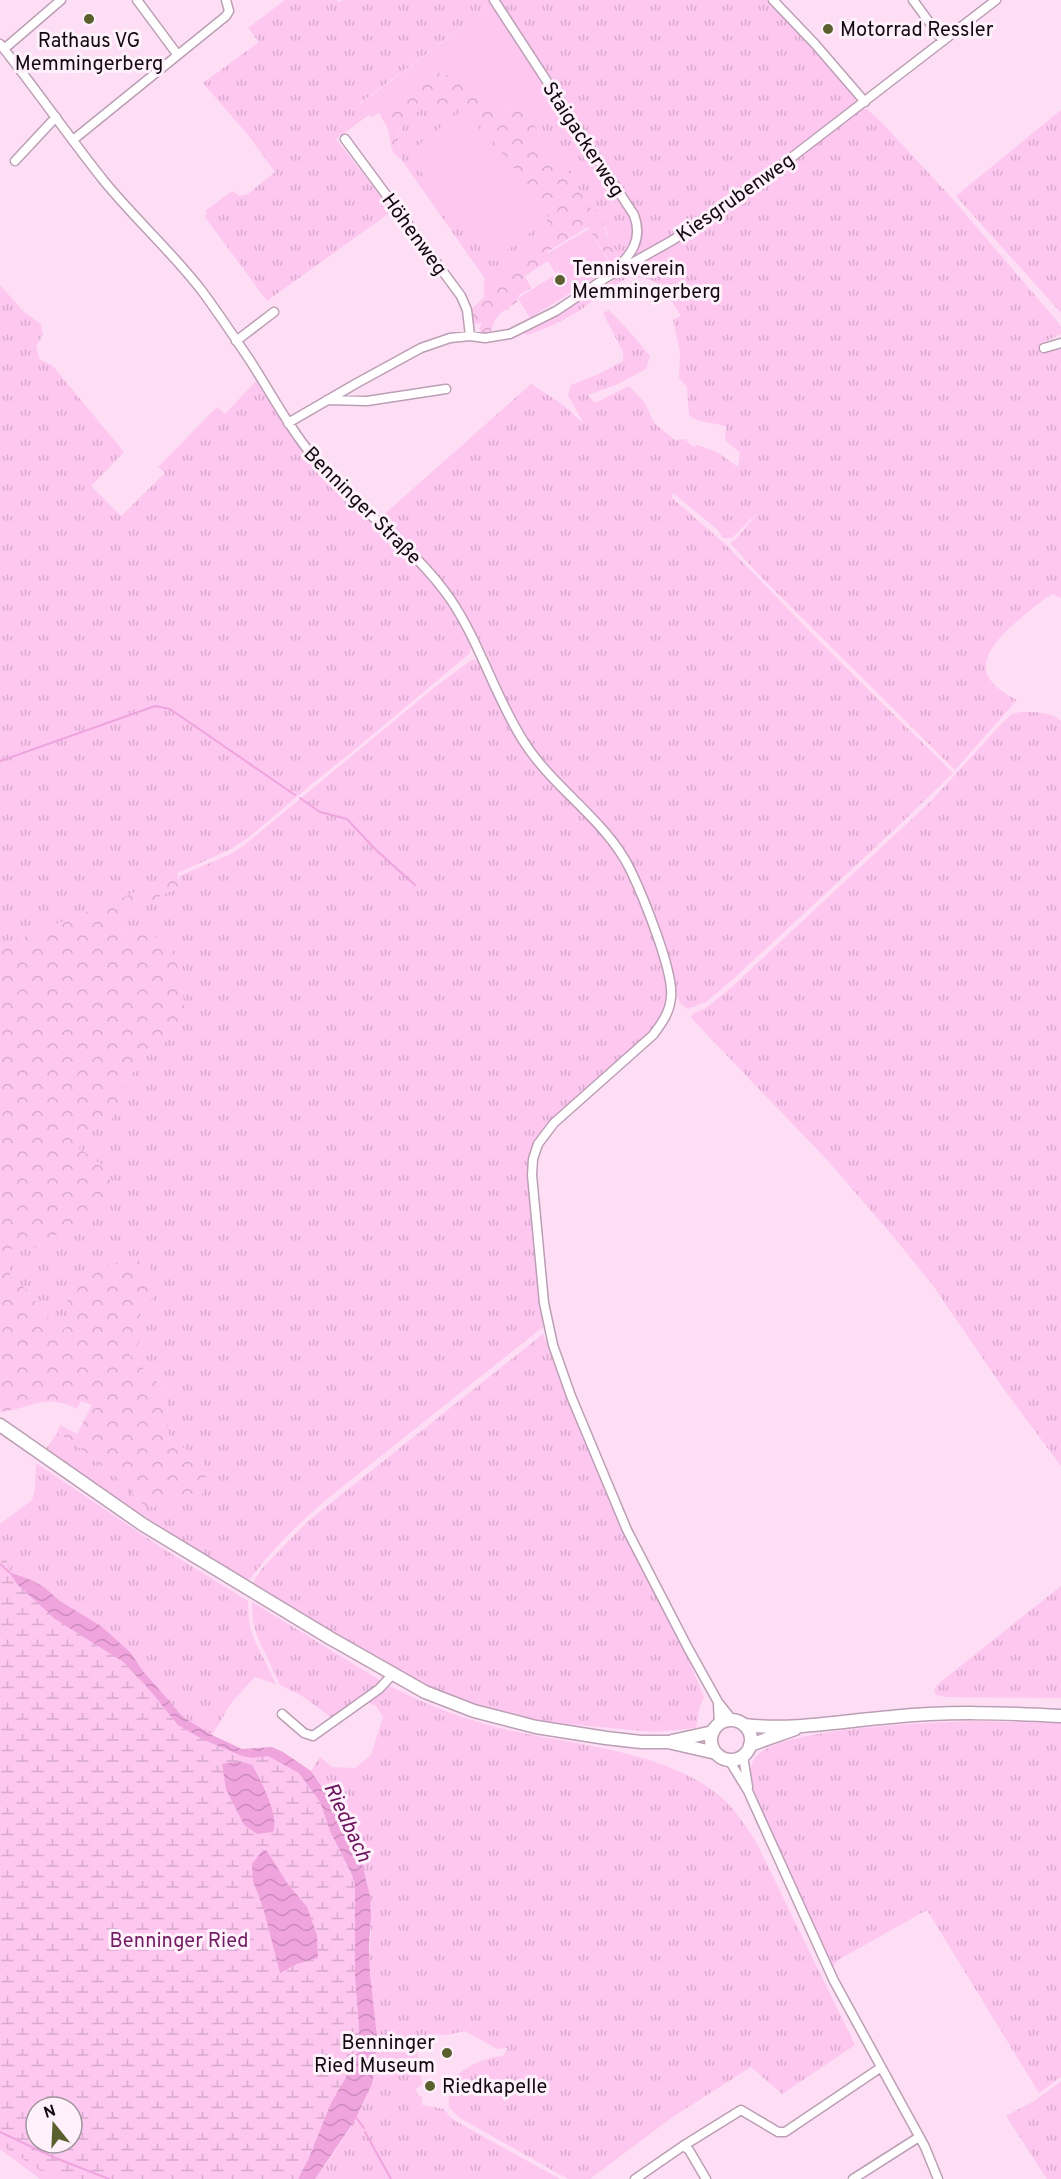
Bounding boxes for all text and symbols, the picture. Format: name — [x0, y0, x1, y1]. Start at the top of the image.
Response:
marker: Rathaus VG Memmingerberg — [82, 12, 96, 26]
place label: Motorrad Ressler — [840, 18, 994, 44]
marker: Motorrad Ressler — [821, 22, 835, 36]
place label: Rathaus VG Memmingerberg — [15, 29, 163, 78]
street label: Staigackerweg — [535, 78, 629, 203]
street label: Kiesgrubenweg — [672, 148, 800, 249]
street label: Höhenweg — [375, 189, 452, 281]
place label: Tennisverein Memmingerberg — [572, 257, 721, 306]
marker: Tennisverein Memmingerberg — [553, 273, 567, 287]
street label: Benninger Straße — [297, 442, 426, 571]
water label: Riedbach — [316, 1778, 377, 1867]
park label: Benninger Ried — [109, 1929, 249, 1955]
place label: Benninger Ried Museum — [314, 2031, 435, 2080]
marker: Benninger Ried Museum — [440, 2046, 454, 2060]
place label: Riedkapelle — [442, 2075, 547, 2101]
marker: Riedkapelle — [423, 2079, 437, 2093]
north arrow — [24, 2095, 84, 2155]
text: N — [41, 2101, 59, 2124]

